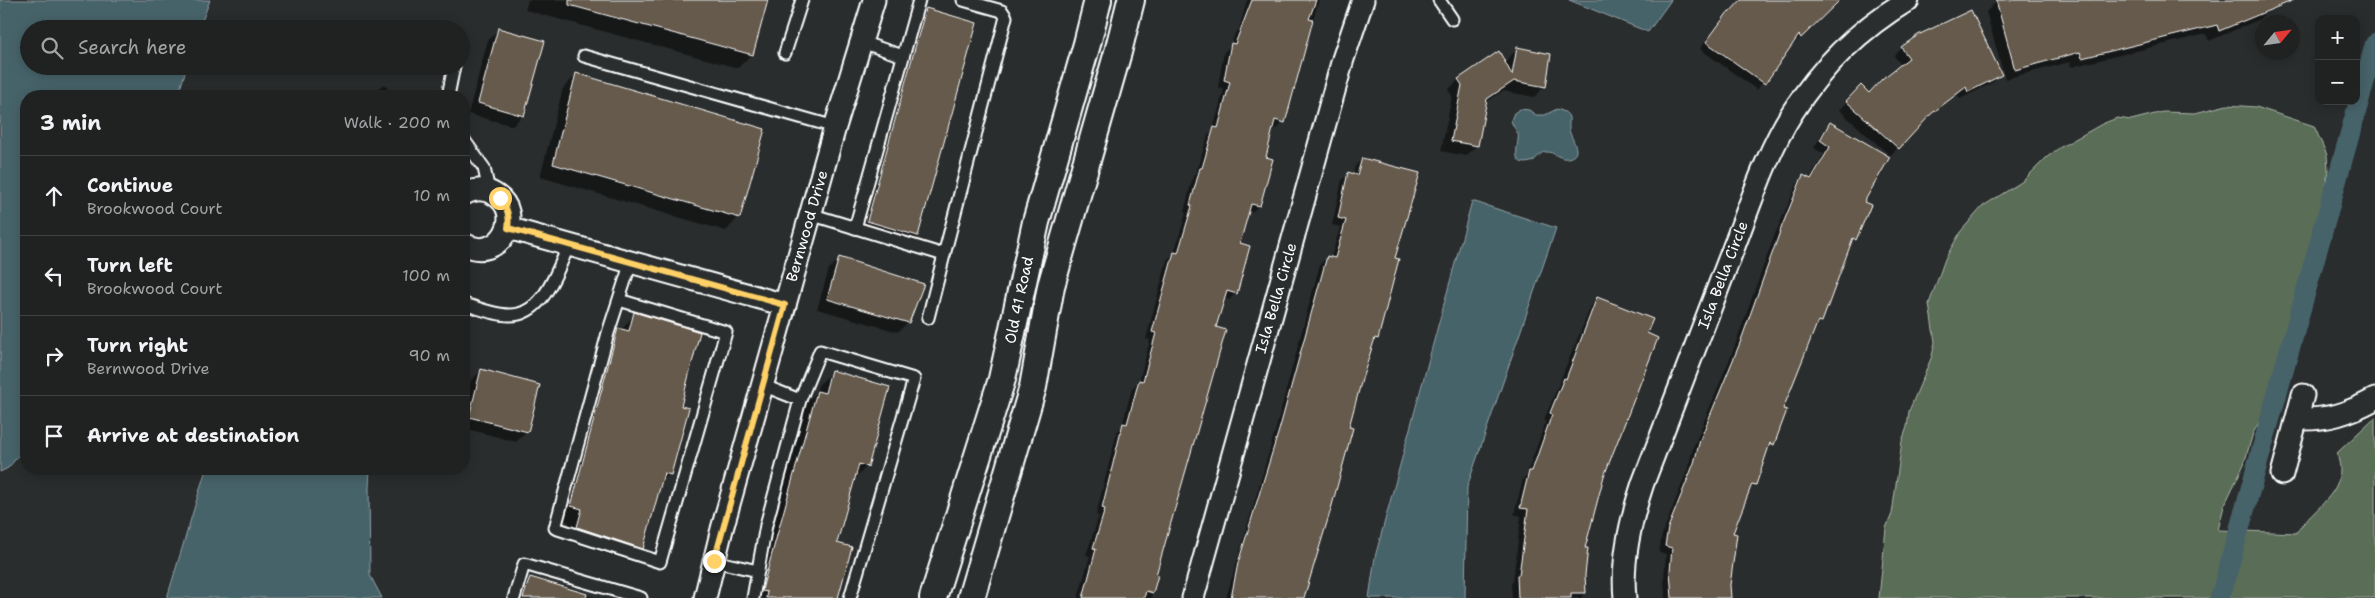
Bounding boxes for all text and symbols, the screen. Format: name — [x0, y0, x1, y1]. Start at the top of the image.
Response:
north arrow — [2255, 15, 2300, 60]
map controls — [2315, 15, 2360, 105]
button: + — [2315, 15, 2360, 60]
search box — [20, 20, 470, 75]
icon: search — [38, 34, 66, 62]
text: Search here — [78, 35, 187, 60]
button: − — [2315, 60, 2360, 105]
text: 3 min — [40, 109, 101, 137]
text: Walk · 200 m — [344, 112, 450, 133]
street label: Bernwood Drive — [782, 168, 832, 284]
text: Continue — [87, 173, 173, 198]
icon: ahead — [40, 182, 68, 210]
text: 10 m — [413, 185, 450, 206]
route start — [489, 187, 512, 210]
text: Brookwood Court — [87, 198, 222, 219]
street label: Isla Bella Circle — [1693, 218, 1753, 332]
street label: Isla Bella Circle — [1251, 240, 1301, 356]
text: Turn left — [87, 253, 173, 278]
street label: Old 41 Road — [1000, 254, 1038, 345]
icon: left — [40, 262, 68, 290]
text: 100 m — [402, 265, 450, 286]
text: Brookwood Court — [87, 278, 222, 299]
text: Turn right — [87, 333, 188, 358]
icon: right — [40, 342, 68, 370]
text: 90 m — [409, 345, 450, 366]
text: Bernwood Drive — [87, 358, 210, 379]
icon: arrive — [40, 422, 68, 450]
text: Arrive at destination — [87, 423, 299, 448]
route end — [703, 550, 726, 573]

